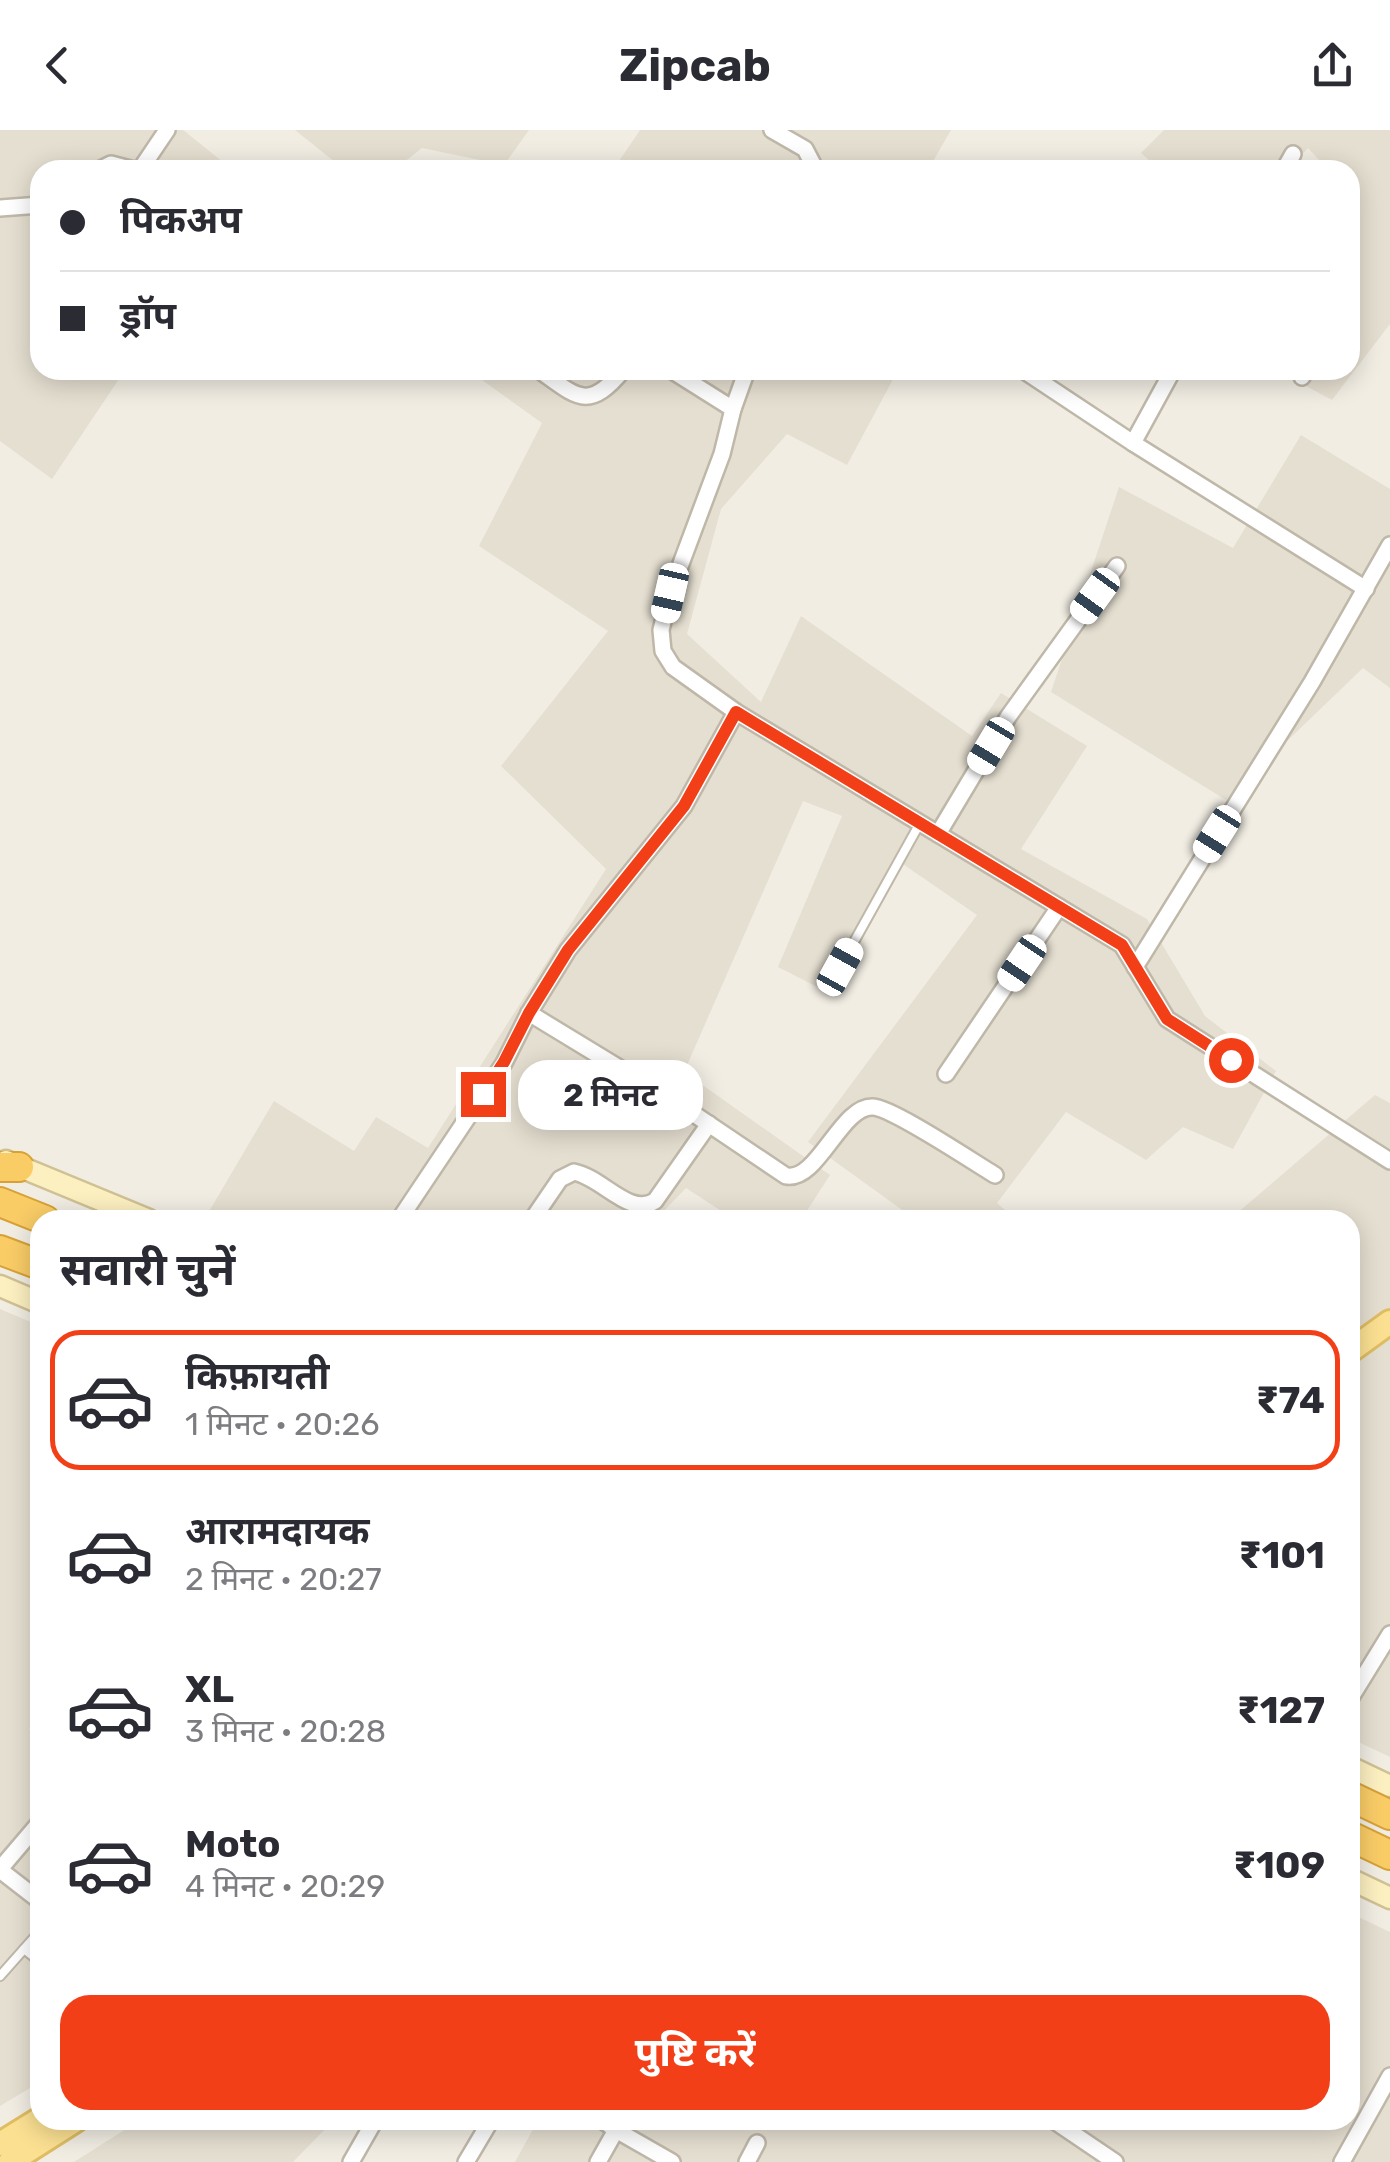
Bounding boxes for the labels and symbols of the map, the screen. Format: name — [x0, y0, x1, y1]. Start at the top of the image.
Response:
car — [649, 560, 691, 626]
car — [1065, 563, 1125, 629]
car — [963, 713, 1019, 779]
car — [1188, 801, 1246, 867]
car — [993, 930, 1051, 996]
car — [812, 933, 868, 1001]
route start — [1209, 1038, 1254, 1083]
callout: 2 मिनट — [518, 1059, 703, 1129]
route end — [461, 1072, 506, 1117]

